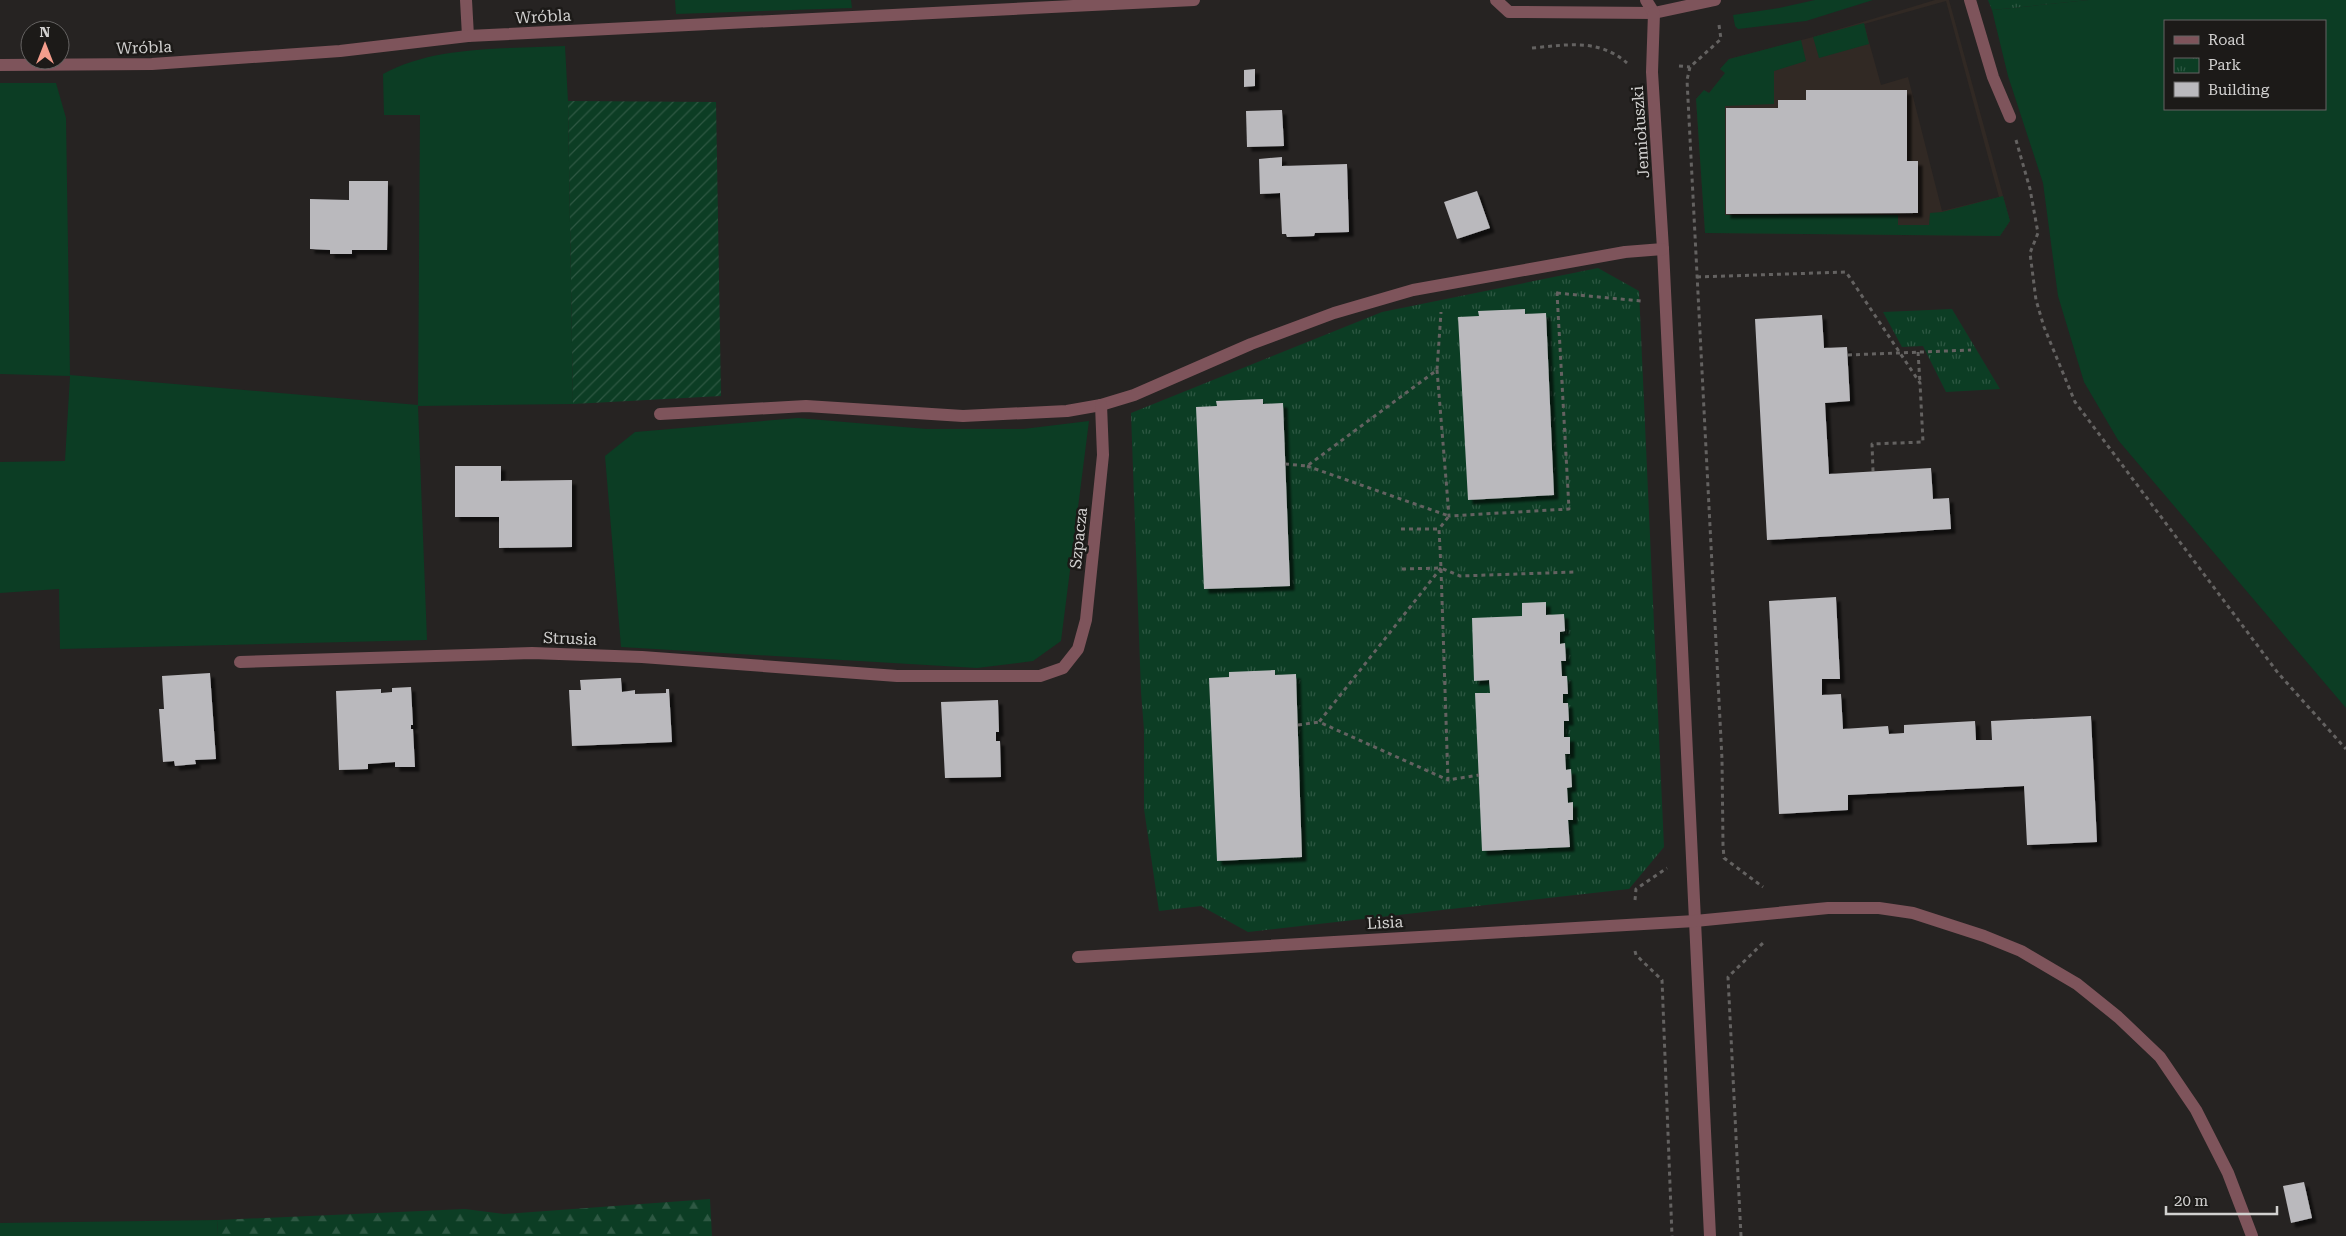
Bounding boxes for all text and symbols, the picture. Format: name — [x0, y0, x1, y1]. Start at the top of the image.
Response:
street label: Wróbla — [515, 6, 572, 27]
north arrow — [20, 20, 70, 70]
legend — [2164, 20, 2326, 110]
text: N — [40, 24, 51, 40]
text: Road — [2208, 31, 2245, 49]
street label: Wróbla — [116, 37, 173, 58]
text: Park — [2208, 56, 2242, 74]
text: Building — [2208, 81, 2270, 99]
street label: Jemiołuszki — [1628, 85, 1653, 179]
street label: Szpacza — [1066, 506, 1091, 570]
street label: Strusia — [543, 628, 598, 649]
street label: Lisia — [1366, 912, 1404, 933]
scale bar — [2166, 1184, 2277, 1216]
text: 20 m — [2174, 1192, 2209, 1210]

